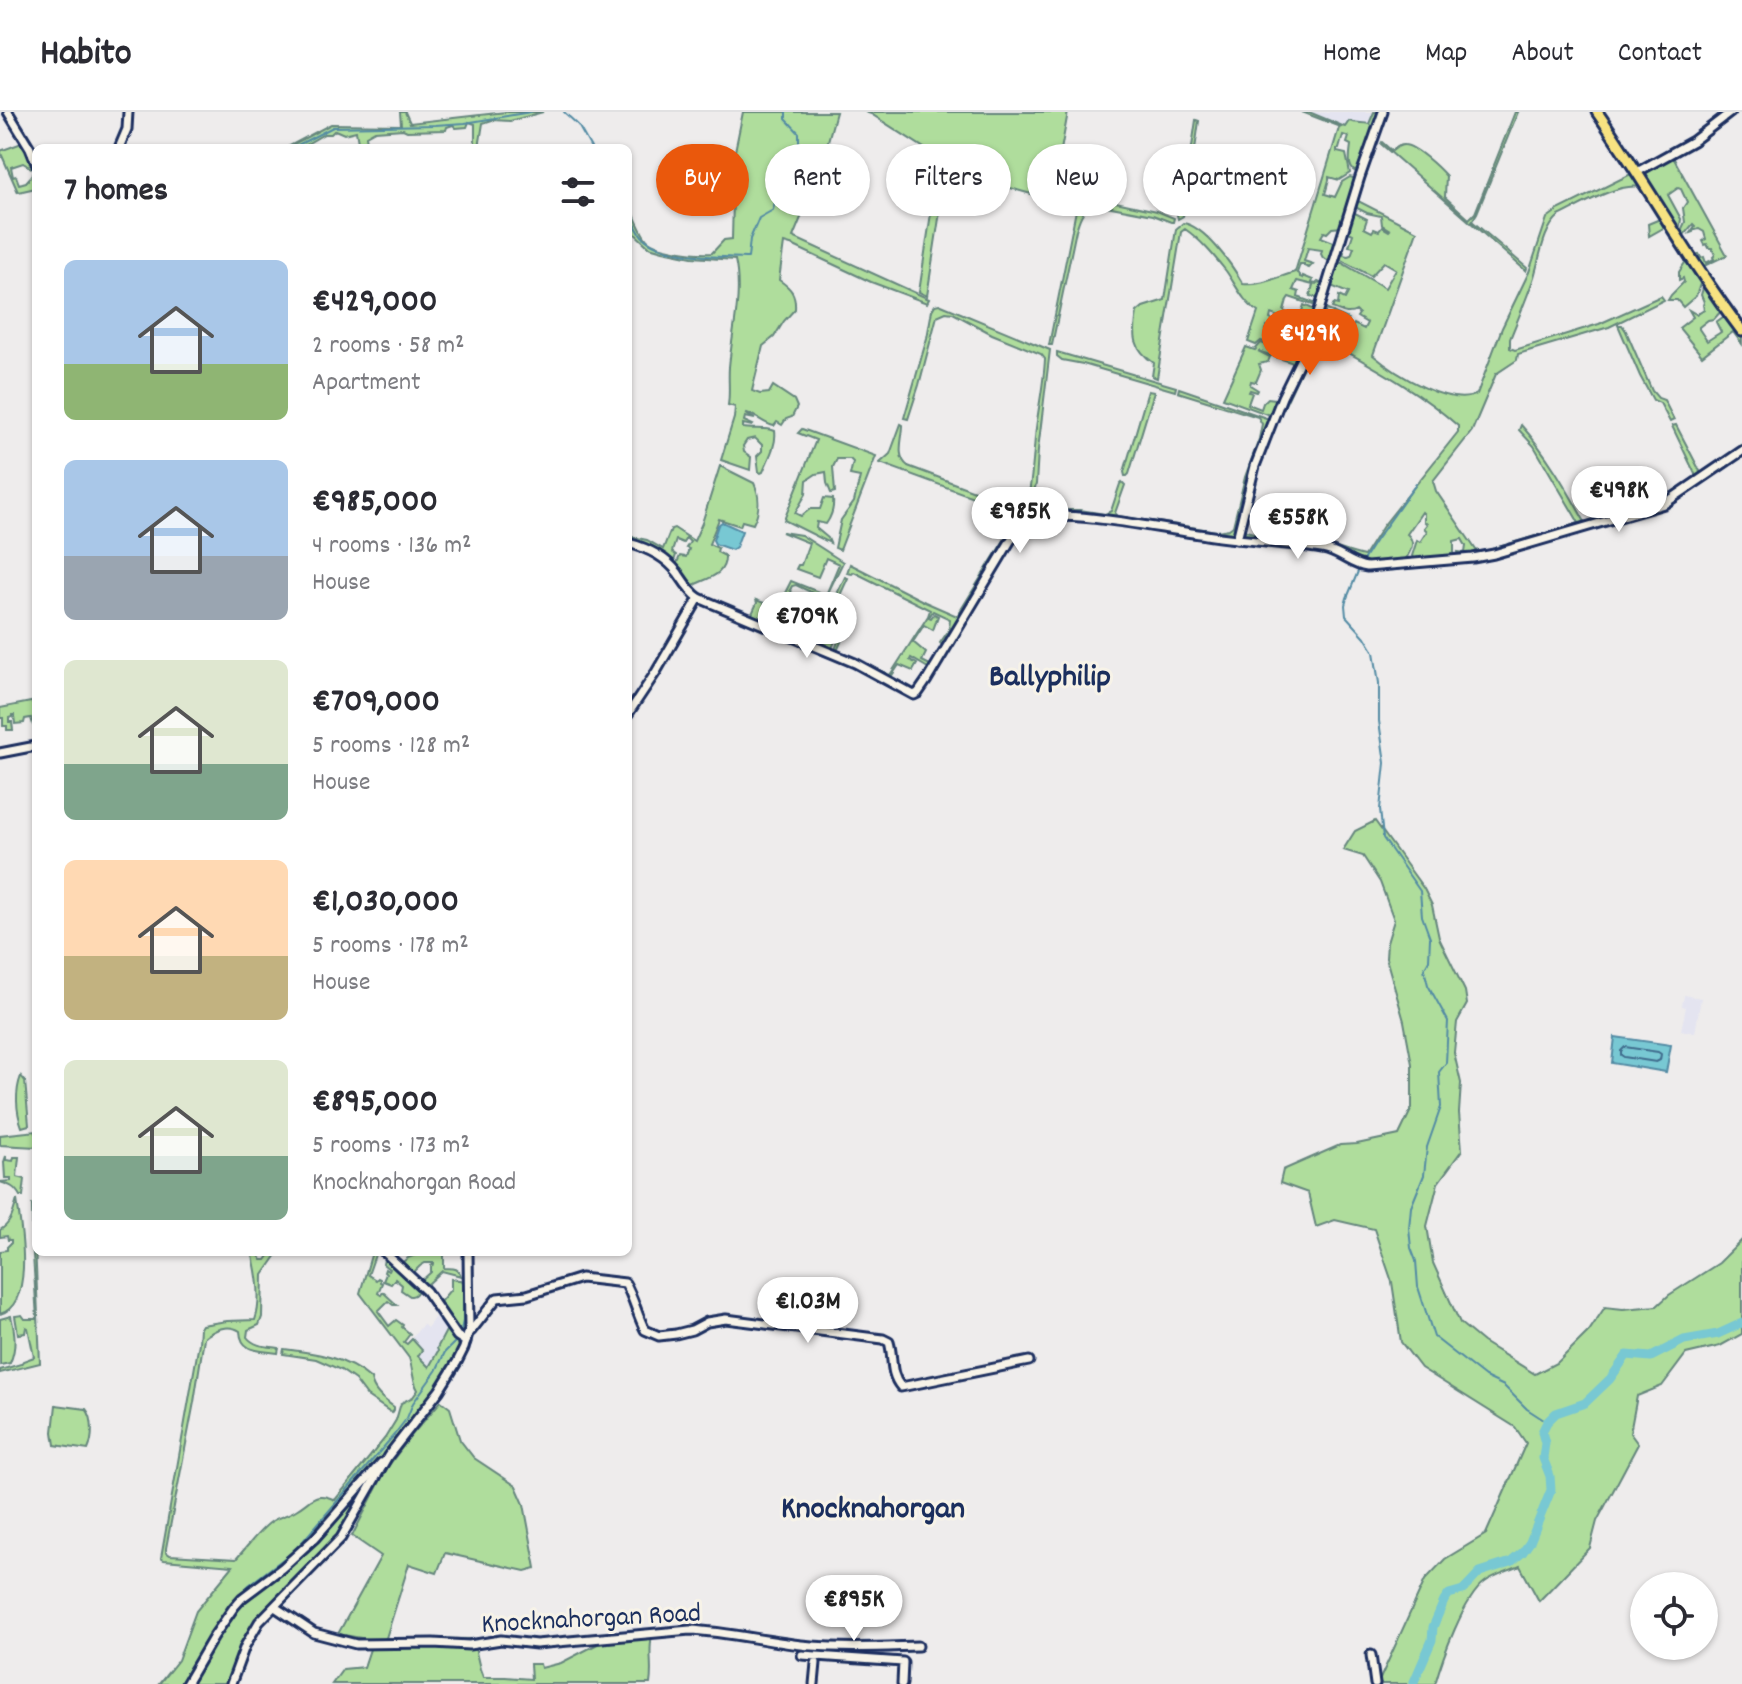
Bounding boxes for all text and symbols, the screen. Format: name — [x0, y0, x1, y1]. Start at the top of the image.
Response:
text: Habito — [40, 28, 132, 83]
text: Home — [1323, 35, 1381, 75]
text: Map — [1425, 35, 1467, 75]
text: About — [1511, 35, 1574, 75]
text: Contact — [1618, 35, 1702, 75]
chip: Buy — [656, 144, 749, 216]
chip: Rent — [765, 144, 870, 216]
chip: Filters — [886, 144, 1011, 216]
chip: New — [1027, 144, 1127, 216]
chip: Apartment — [1143, 144, 1316, 216]
text: 7 homes — [64, 168, 168, 217]
icon: filters — [556, 170, 600, 214]
text: €429,000 — [312, 279, 438, 328]
icon: home — [128, 292, 224, 388]
pin: €429K — [1254, 309, 1366, 377]
text: €429K — [1280, 316, 1340, 353]
text: 2 rooms · 58 m² — [312, 328, 465, 365]
text: Apartment — [312, 365, 421, 402]
pin: €498K — [1563, 466, 1675, 534]
text: €498K — [1589, 473, 1649, 510]
text: €985,000 — [312, 479, 438, 528]
pin: €985K — [964, 487, 1076, 555]
icon: home — [128, 492, 224, 588]
pin: €558K — [1242, 493, 1354, 561]
text: €985K — [990, 494, 1050, 531]
text: €558K — [1267, 500, 1329, 537]
text: 4 rooms · 136 m² — [312, 528, 471, 565]
text: House — [312, 565, 370, 602]
pin: €709K — [751, 592, 863, 660]
text: €709K — [776, 599, 838, 636]
district label: Ballyphilip — [989, 656, 1111, 702]
text: €709,000 — [312, 679, 440, 728]
icon: home — [128, 692, 224, 788]
text: 5 rooms · 128 m² — [312, 728, 470, 765]
text: House — [312, 765, 370, 802]
text: €1,030,000 — [312, 879, 459, 928]
icon: home — [128, 892, 224, 988]
text: 5 rooms · 178 m² — [312, 928, 469, 965]
text: House — [312, 965, 370, 1002]
text: €895,000 — [312, 1079, 438, 1128]
icon: home — [128, 1092, 224, 1188]
text: 5 rooms · 173 m² — [312, 1128, 470, 1165]
text: Knocknahorgan Road — [312, 1165, 516, 1202]
pin: €1.03M — [743, 1277, 873, 1345]
text: €1.03M — [775, 1284, 841, 1321]
district label: Knocknahorgan — [781, 1488, 965, 1534]
map controls — [1630, 1572, 1718, 1660]
button: locate — [1630, 1572, 1718, 1660]
pin: €895K — [798, 1575, 910, 1643]
text: €895K — [824, 1582, 884, 1619]
street label: Knocknahorgan Road — [480, 1595, 702, 1647]

